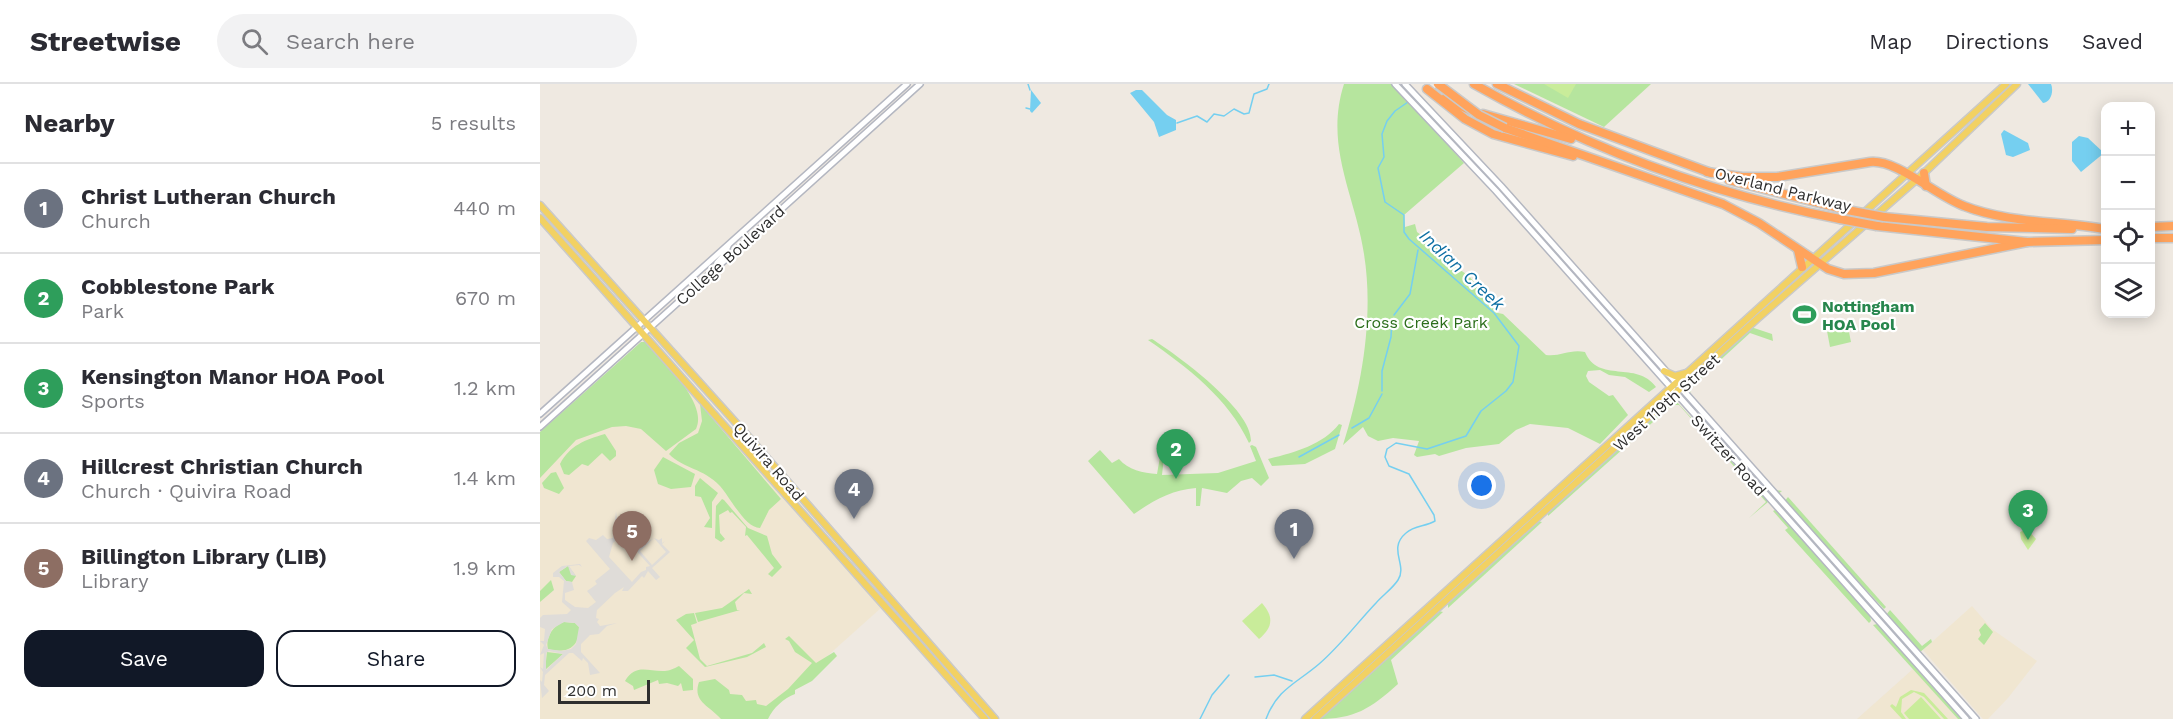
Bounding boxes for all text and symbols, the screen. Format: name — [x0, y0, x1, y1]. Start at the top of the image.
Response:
search box — [217, 14, 637, 68]
text: Streetwise — [30, 25, 181, 58]
icon: search — [238, 25, 271, 58]
text: Search here — [286, 29, 415, 54]
text: Map — [1869, 29, 1912, 54]
text: Directions — [1945, 29, 2049, 54]
text: Saved — [2082, 29, 2143, 54]
map controls — [2101, 102, 2155, 318]
button: + — [2101, 102, 2155, 156]
text: Nearby — [24, 108, 115, 138]
text: 5 results — [431, 111, 516, 135]
button: − — [2101, 156, 2155, 210]
street label: Overland Parkway — [1713, 163, 1854, 216]
text: Christ Lutheran Church — [81, 184, 336, 209]
text: 1 — [39, 196, 48, 220]
text: 440 m — [453, 196, 516, 220]
street label: College Boulevard — [672, 201, 789, 309]
text: Church — [81, 209, 151, 233]
button: locate — [2101, 210, 2155, 264]
water label: Indian Creek — [1415, 225, 1510, 315]
button: layers — [2101, 264, 2155, 318]
text: Cobblestone Park — [81, 274, 274, 299]
text: 2 — [38, 286, 49, 310]
text: 670 m — [455, 286, 516, 310]
place label: Nottingham HOA Pool — [1822, 297, 1915, 334]
text: Park — [81, 299, 124, 323]
sports icon: Nottingham HOA Pool — [1791, 302, 1817, 328]
park label: Cross Creek Park — [1354, 313, 1488, 332]
street label: West 119th Street — [1609, 349, 1724, 455]
text: Kensington Manor HOA Pool — [81, 364, 384, 389]
text: 3 — [38, 376, 49, 400]
text: 1.2 km — [454, 376, 516, 400]
text: Sports — [81, 389, 145, 413]
street label: Switzer Road — [1687, 411, 1770, 500]
street label: Quivira Road — [729, 418, 808, 505]
pin: 2 — [1156, 430, 1196, 479]
text: Hillcrest Christian Church — [81, 454, 363, 479]
text: 4 — [37, 466, 50, 490]
text: 1.4 km — [454, 466, 516, 490]
pin: 4 — [834, 470, 874, 519]
your location — [1467, 471, 1496, 500]
text: Church · Quivira Road — [81, 479, 292, 503]
pin: 3 — [2008, 490, 2048, 540]
pin: 1 — [1274, 510, 1314, 559]
pin: 5 — [612, 512, 652, 561]
text: Billington Library (LIB) — [81, 544, 327, 569]
text: 5 — [38, 556, 49, 580]
text: 1.9 km — [453, 556, 516, 580]
text: Library — [81, 569, 149, 593]
button: Save — [24, 630, 264, 687]
button: Share — [276, 630, 516, 687]
scale bar — [558, 677, 650, 704]
text: 200 m — [567, 681, 617, 700]

